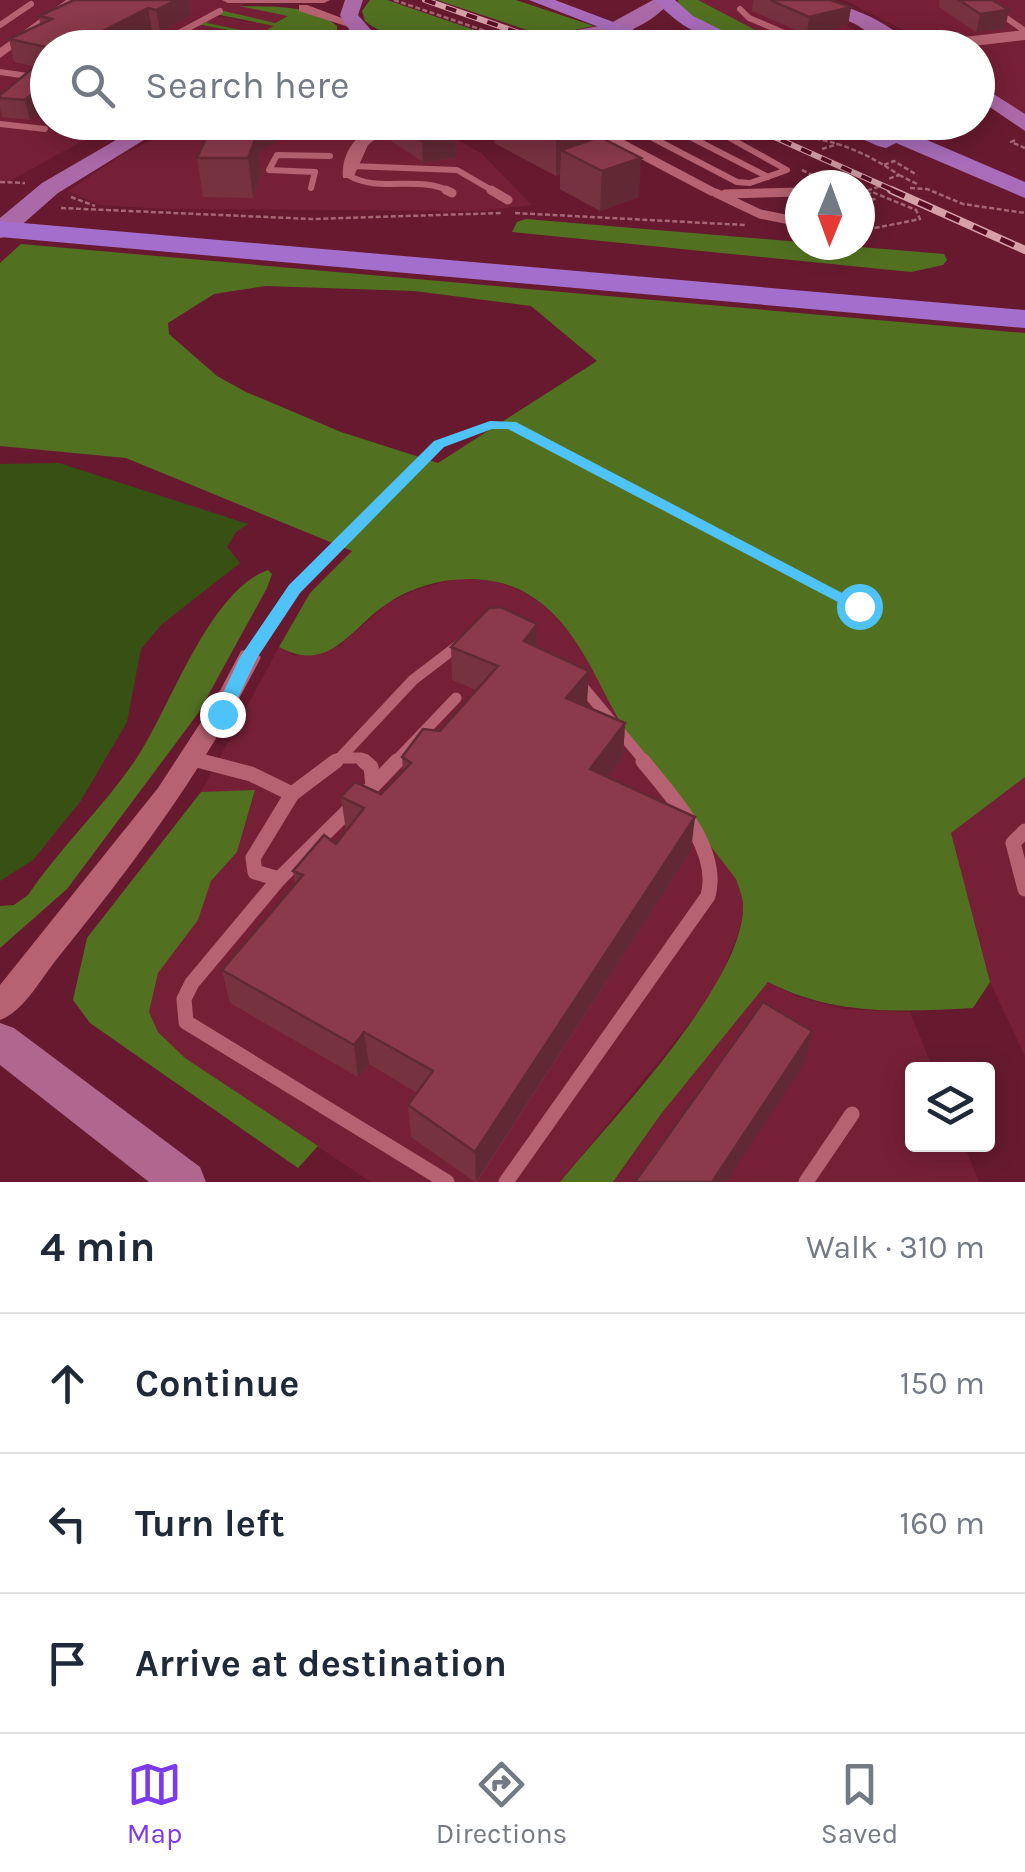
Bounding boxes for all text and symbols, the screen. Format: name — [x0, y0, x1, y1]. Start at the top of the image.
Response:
search box — [30, 30, 995, 140]
icon: search — [65, 58, 120, 113]
text: Search here — [145, 63, 349, 108]
north arrow — [785, 170, 875, 260]
route start — [837, 584, 883, 630]
route end — [200, 692, 246, 738]
map controls — [905, 1062, 995, 1152]
button: layers — [905, 1062, 995, 1152]
text: 4 min — [40, 1222, 155, 1272]
text: Walk · 310 m — [806, 1229, 985, 1266]
icon: ahead — [40, 1356, 95, 1411]
text: Continue — [135, 1361, 299, 1406]
text: 150 m — [900, 1365, 985, 1402]
icon: left — [40, 1496, 95, 1551]
text: Turn left — [135, 1501, 285, 1546]
text: 160 m — [900, 1505, 985, 1542]
icon: arrive — [40, 1636, 95, 1691]
text: Arrive at destination — [135, 1641, 507, 1686]
tab: Map — [127, 1757, 182, 1850]
tab: Directions — [436, 1757, 567, 1850]
tab: Saved — [821, 1757, 898, 1850]

